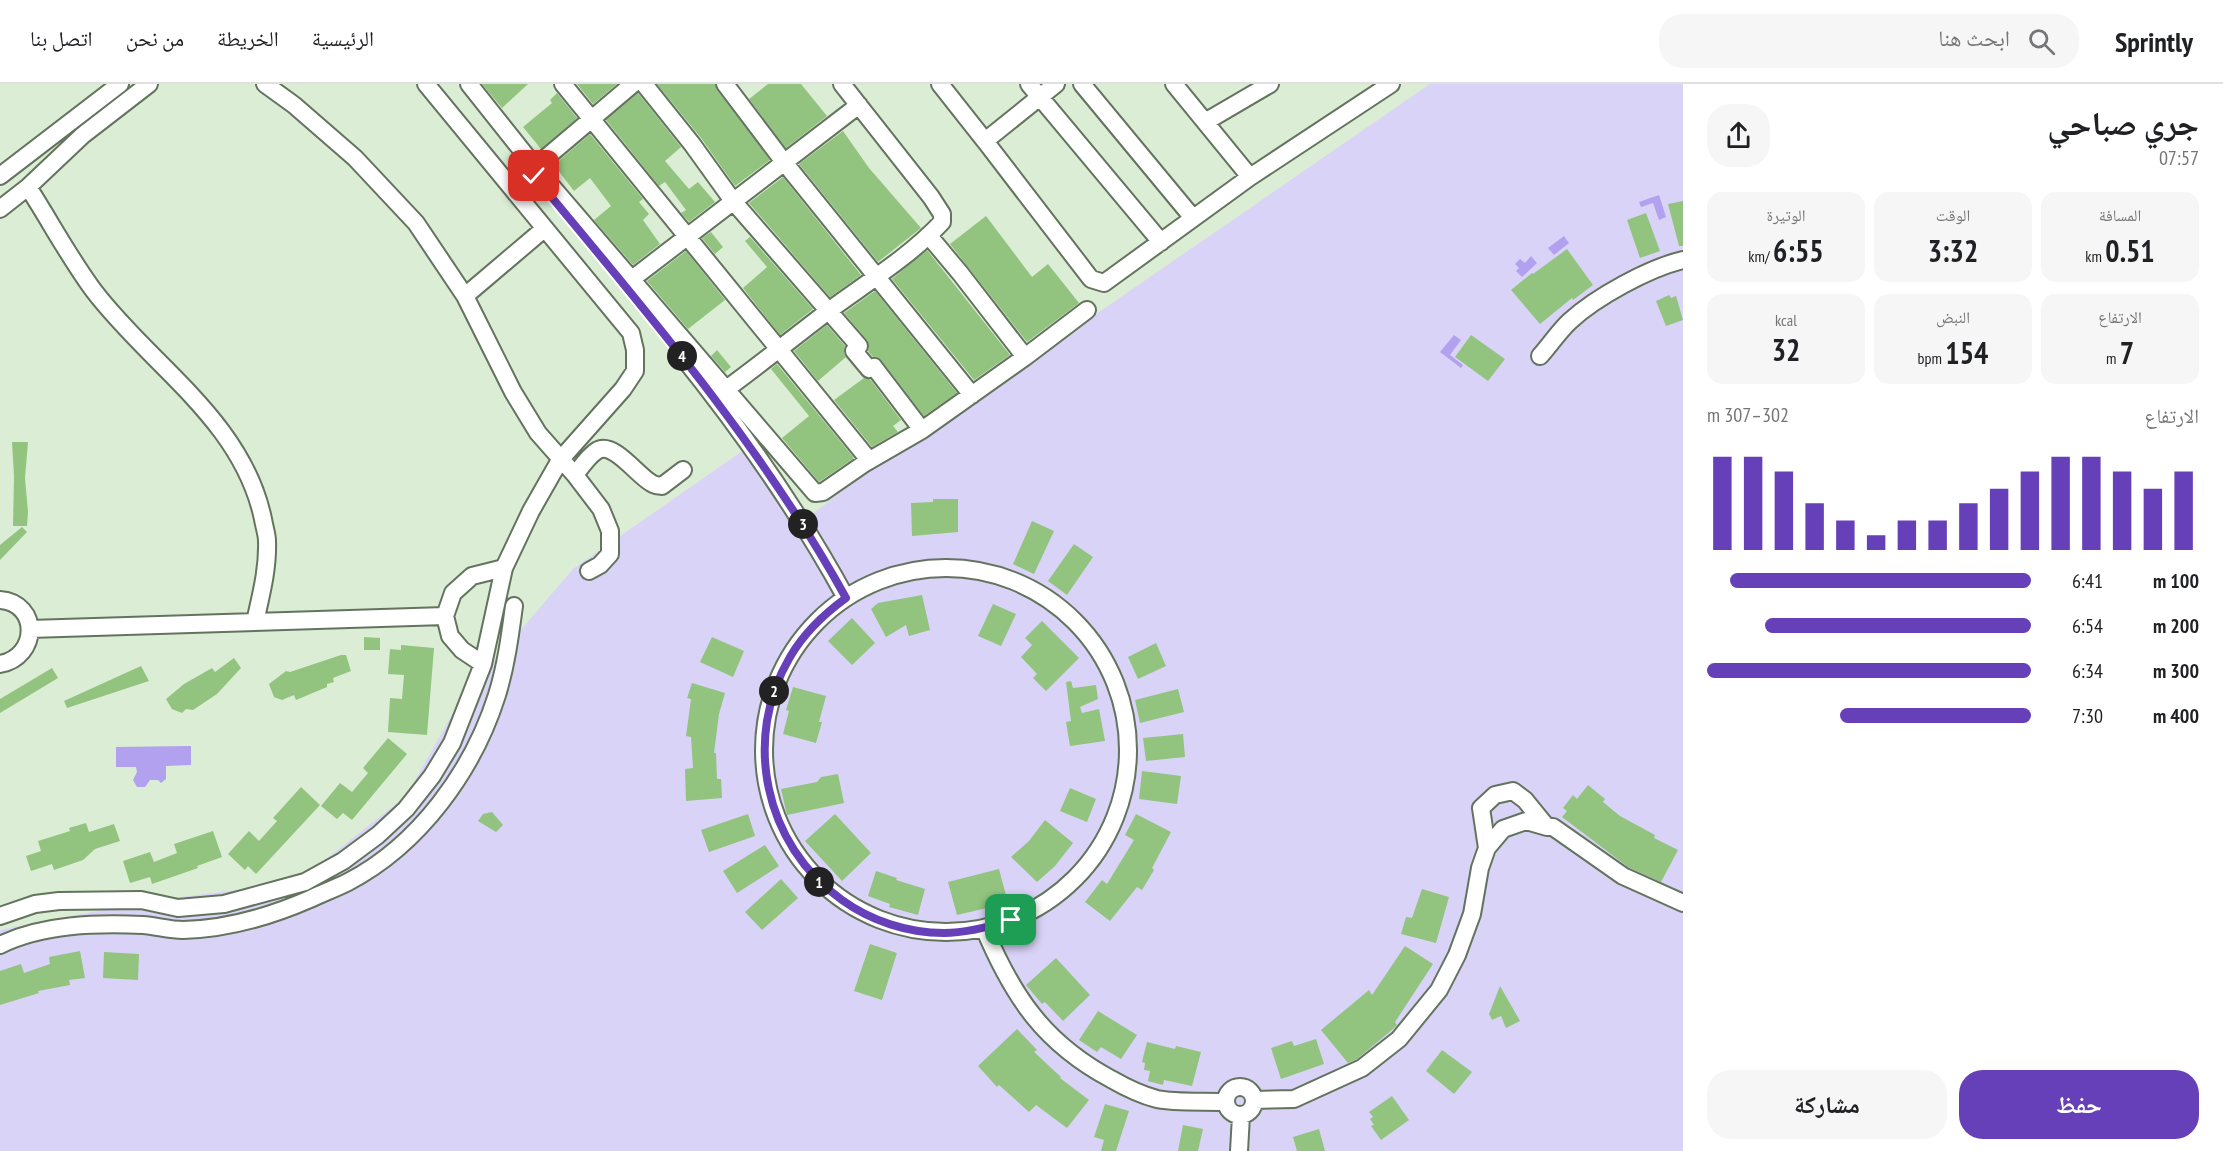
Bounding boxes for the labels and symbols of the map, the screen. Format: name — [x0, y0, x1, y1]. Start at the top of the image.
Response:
pin — [508, 150, 559, 201]
pin: 4 — [667, 341, 697, 371]
pin: 3 — [788, 509, 818, 539]
pin: 2 — [759, 676, 789, 706]
pin: 1 — [804, 867, 834, 897]
pin — [985, 894, 1036, 945]

